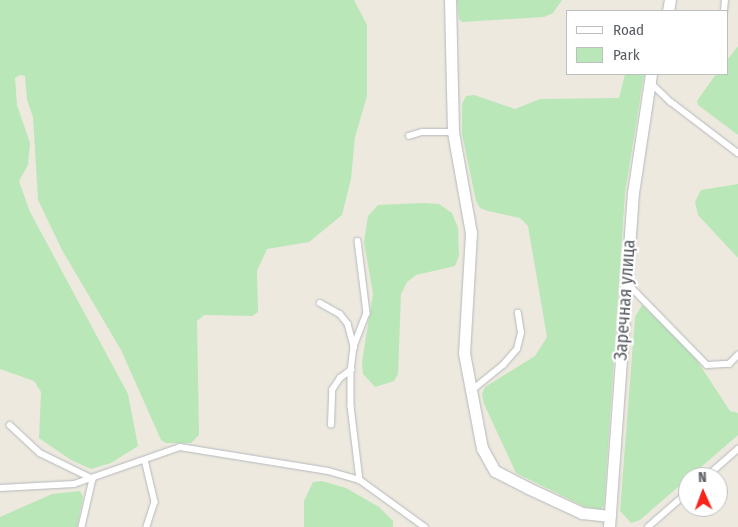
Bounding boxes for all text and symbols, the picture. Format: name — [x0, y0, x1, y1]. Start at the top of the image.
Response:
legend — [566, 10, 728, 75]
text: Road — [613, 21, 644, 39]
text: Park — [613, 46, 640, 64]
street label: Заречная улица — [610, 239, 640, 361]
north arrow — [678, 467, 728, 517]
text: N — [698, 469, 707, 486]

